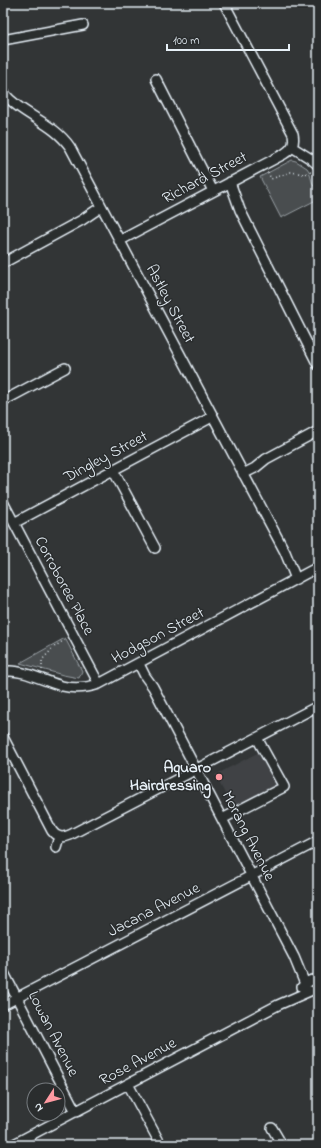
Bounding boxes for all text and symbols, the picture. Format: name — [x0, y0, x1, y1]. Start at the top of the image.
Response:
scale bar — [167, 26, 289, 52]
text: 100 m — [173, 32, 200, 50]
street label: Richard Street — [158, 145, 252, 211]
street label: Astley Street — [139, 260, 201, 348]
street label: Dingley Street — [59, 424, 153, 490]
street label: Corroboree Place — [28, 532, 101, 640]
street label: Hodgson Street — [107, 601, 209, 671]
place label: Aquaro Hairdressing — [130, 756, 211, 799]
marker: Aquaro Hairdressing — [214, 772, 224, 782]
street label: Morang Avenue — [215, 787, 281, 886]
street label: Jacana Avenue — [104, 876, 205, 944]
street label: Lowan Avenue — [21, 987, 85, 1082]
street label: Rose Avenue — [95, 1031, 182, 1092]
north arrow — [26, 1082, 66, 1122]
text: N — [30, 1100, 47, 1115]

